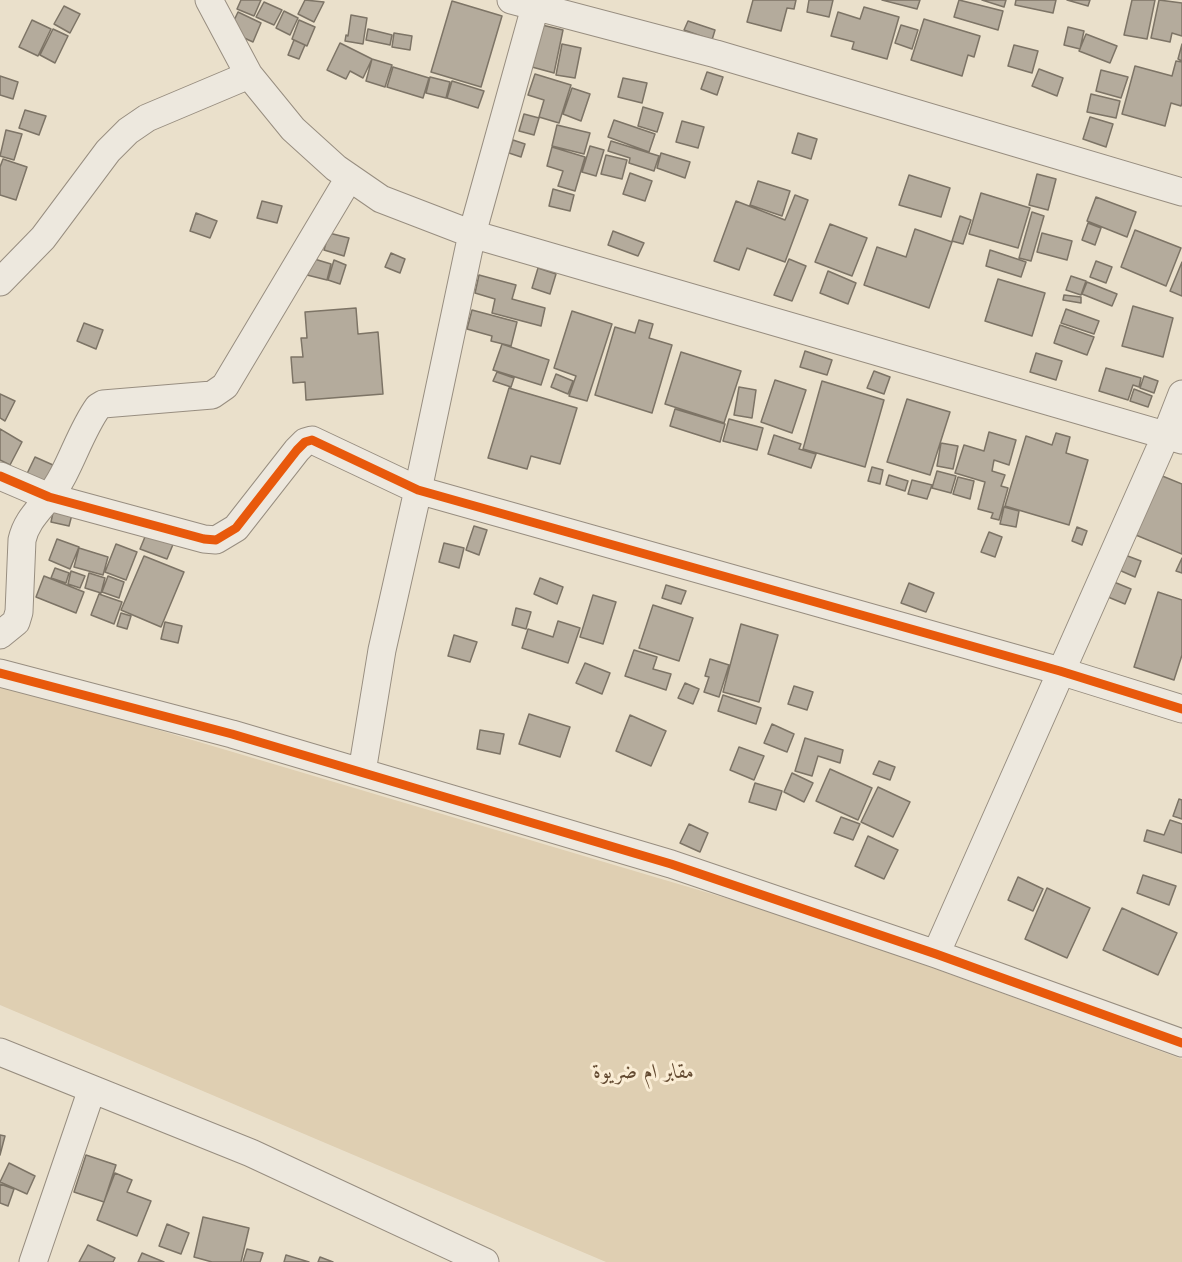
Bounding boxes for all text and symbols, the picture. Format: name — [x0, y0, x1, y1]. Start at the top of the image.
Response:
park label: مقابر ام ضريوة — [593, 1059, 695, 1085]

